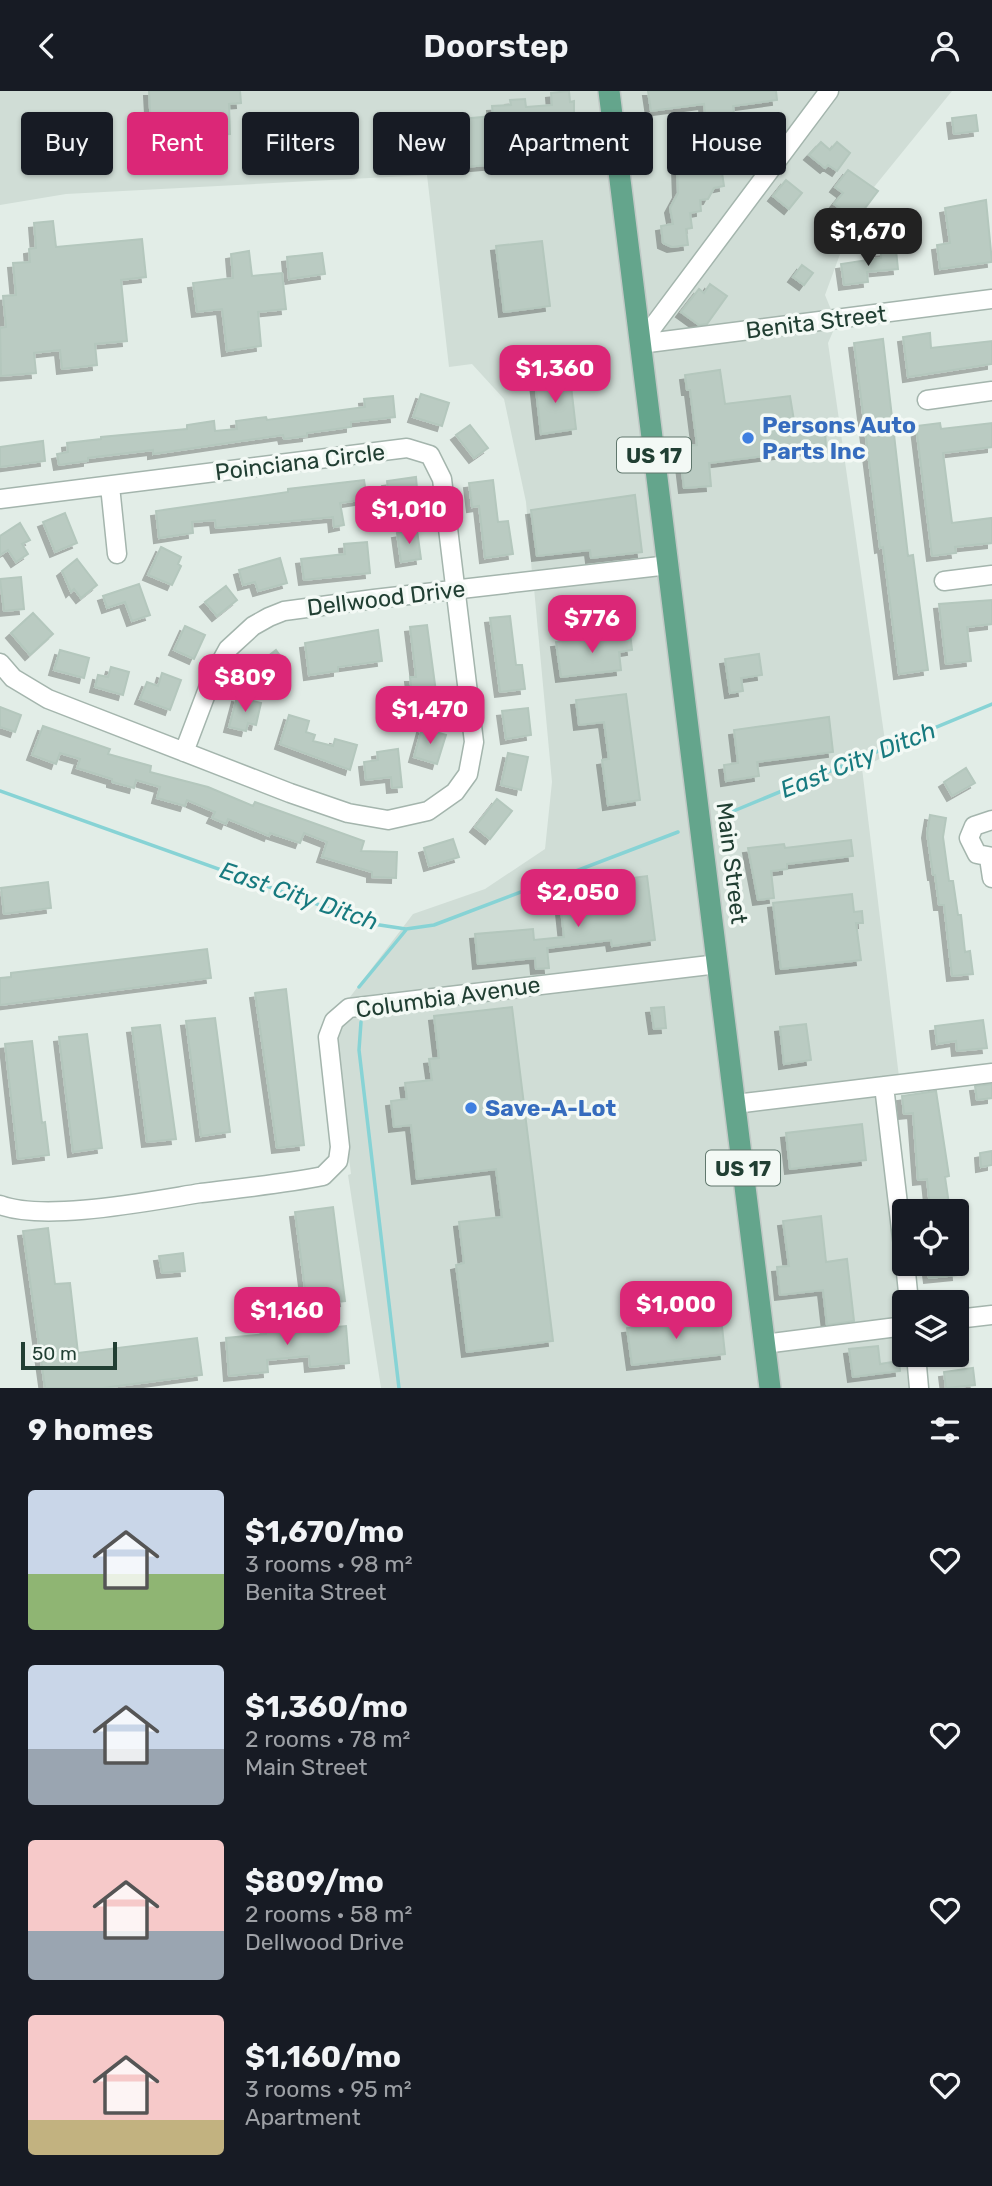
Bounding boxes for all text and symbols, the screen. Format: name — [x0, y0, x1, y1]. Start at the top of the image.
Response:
icon: back — [28, 27, 66, 65]
text: Doorstep — [423, 27, 569, 65]
icon: person — [926, 27, 964, 65]
chip: Buy — [21, 112, 113, 175]
chip: Rent — [127, 112, 228, 175]
chip: Filters — [242, 112, 359, 175]
chip: New — [373, 112, 470, 175]
chip: Apartment — [484, 112, 653, 175]
chip: House — [667, 112, 786, 175]
pin: $1,670 — [811, 209, 925, 268]
text: $1,670 — [830, 217, 906, 245]
street label: Benita Street — [744, 299, 888, 345]
pin: $1,360 — [498, 345, 612, 405]
text: $1,360 — [516, 354, 594, 382]
place label: Persons Auto Parts Inc — [762, 411, 916, 465]
marker: Persons Auto Parts Inc — [740, 430, 756, 446]
road number: US 17 — [617, 437, 691, 473]
street label: Poinciana Circle — [213, 438, 387, 486]
pin: $1,010 — [352, 487, 466, 546]
text: $1,010 — [371, 495, 447, 523]
street label: Dellwood Drive — [305, 574, 467, 622]
pin: $776 — [551, 595, 633, 655]
text: $776 — [564, 604, 620, 632]
pin: $809 — [204, 655, 286, 714]
text: $809 — [214, 663, 276, 691]
pin: $1,470 — [373, 687, 487, 746]
text: $1,470 — [392, 695, 469, 723]
water label: East City Ditch — [776, 716, 940, 804]
street label: Main Street — [711, 800, 753, 926]
water label: East City Ditch — [216, 856, 382, 936]
pin: $2,050 — [521, 869, 635, 929]
text: $2,050 — [537, 878, 619, 906]
street label: Columbia Avenue — [354, 970, 542, 1024]
place label: Save-A-Lot — [485, 1094, 616, 1122]
marker: Save-A-Lot — [463, 1100, 479, 1116]
road number: US 17 — [706, 1151, 780, 1185]
map controls — [892, 1199, 969, 1367]
button: locate — [892, 1199, 969, 1276]
pin: $1,000 — [619, 1281, 733, 1341]
pin: $1,160 — [230, 1287, 344, 1347]
text: $1,000 — [636, 1290, 716, 1318]
button: layers — [892, 1290, 969, 1367]
text: $1,160 — [250, 1296, 324, 1324]
scale bar — [21, 1339, 117, 1371]
text: 50 m — [32, 1342, 77, 1365]
icon: filters — [926, 1411, 964, 1449]
text: 9 homes — [28, 1412, 153, 1448]
text: $1,670/mo — [245, 1514, 404, 1550]
icon: home — [84, 1518, 168, 1602]
icon: heart — [926, 1541, 964, 1579]
text: 3 rooms · 98 m² — [245, 1550, 413, 1578]
text: Benita Street — [245, 1578, 387, 1606]
text: $1,360/mo — [245, 1689, 408, 1725]
icon: home — [84, 1693, 168, 1777]
icon: heart — [926, 1716, 964, 1754]
text: 2 rooms · 78 m² — [245, 1725, 410, 1753]
text: Main Street — [245, 1753, 368, 1781]
text: $809/mo — [245, 1864, 384, 1900]
icon: home — [84, 1868, 168, 1952]
icon: heart — [926, 1891, 964, 1929]
text: 2 rooms · 58 m² — [245, 1900, 412, 1928]
text: Dellwood Drive — [245, 1928, 404, 1956]
text: $1,160/mo — [245, 2039, 401, 2075]
icon: home — [84, 2043, 168, 2127]
icon: heart — [926, 2066, 964, 2104]
text: 3 rooms · 95 m² — [245, 2075, 412, 2103]
text: Apartment — [245, 2103, 361, 2131]

